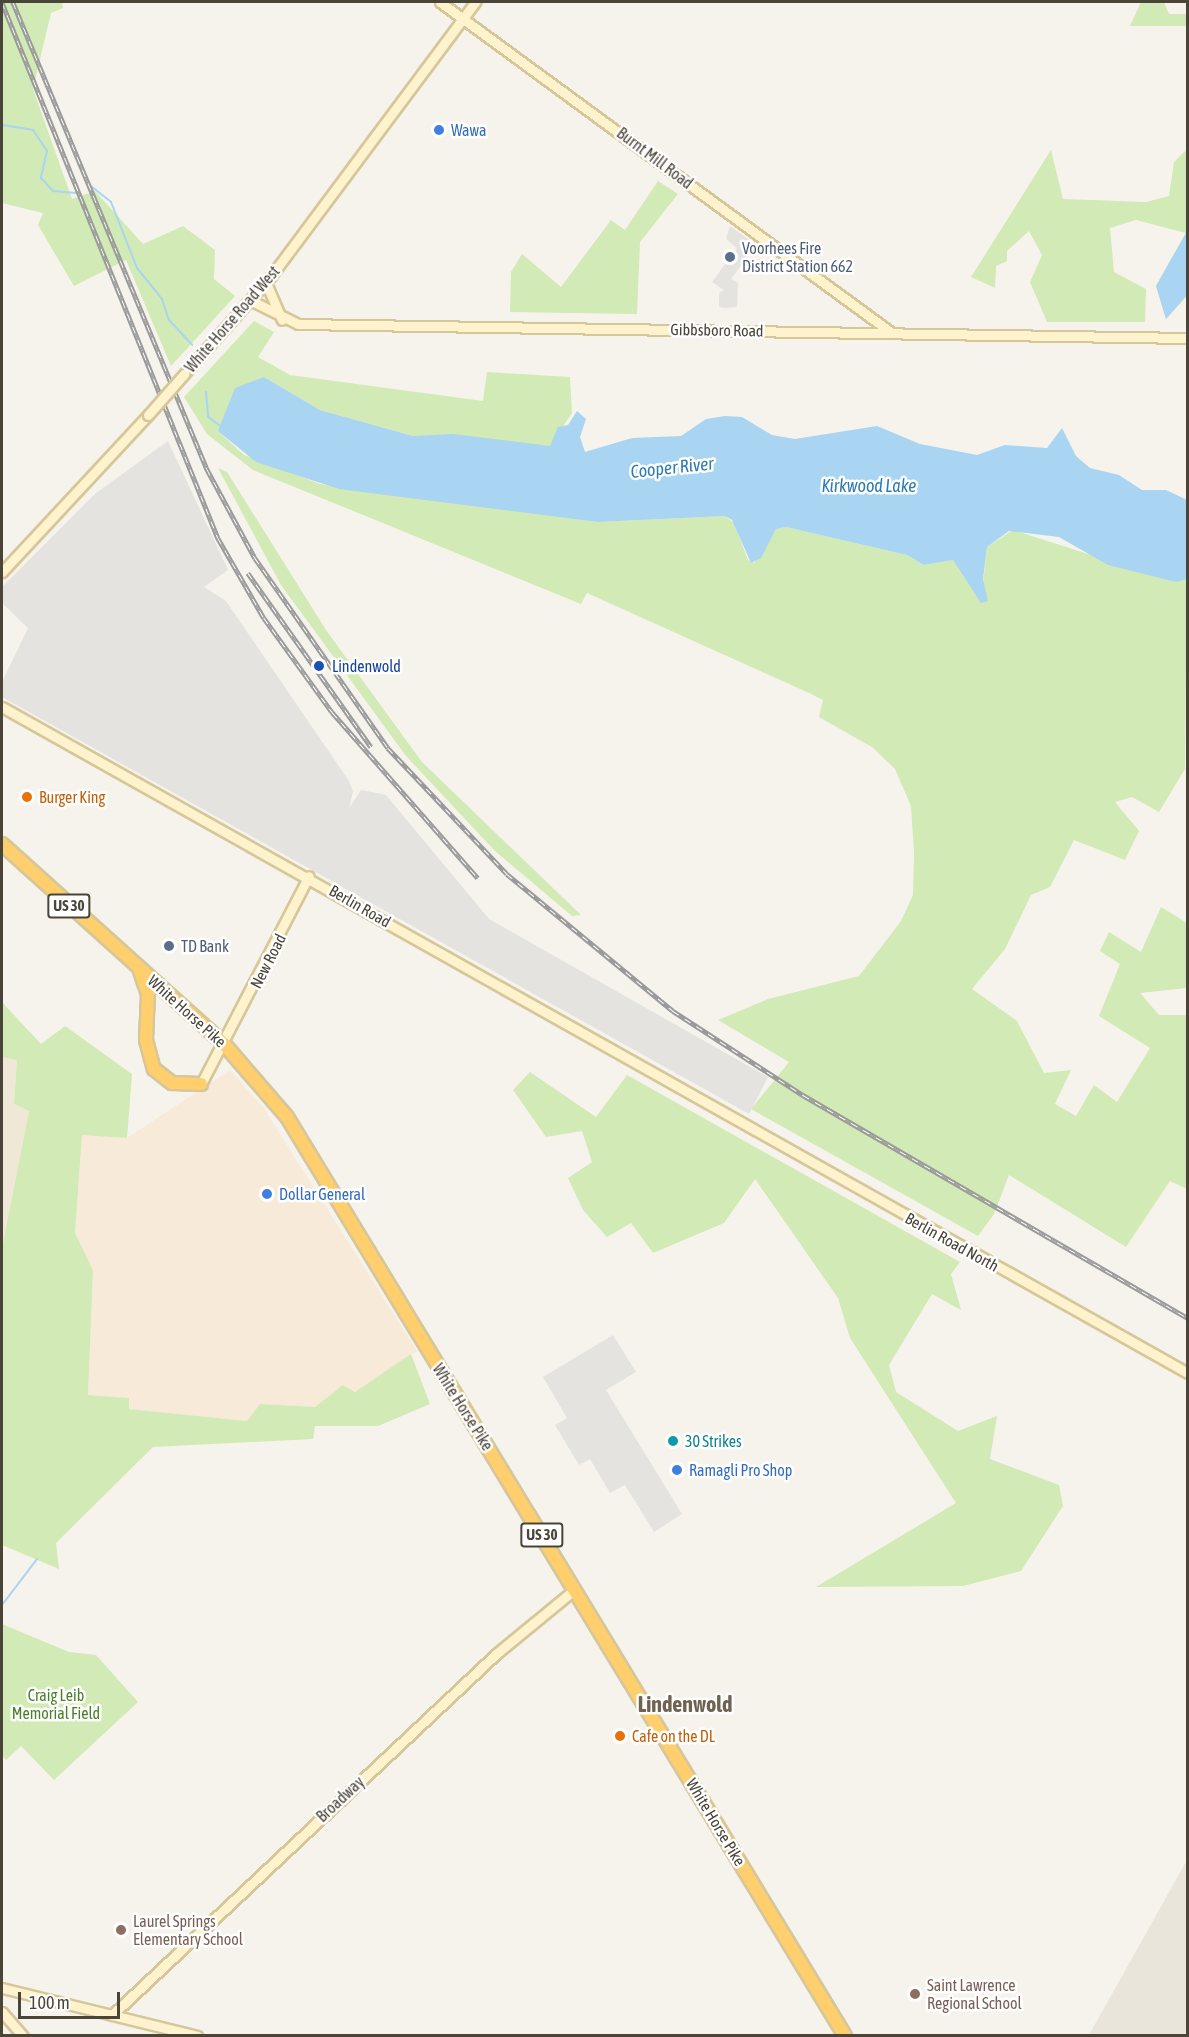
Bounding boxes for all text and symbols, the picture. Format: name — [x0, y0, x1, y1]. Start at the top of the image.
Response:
place label: Wawa — [451, 120, 486, 140]
marker: Wawa — [432, 123, 446, 137]
street label: Burnt Mill Road — [613, 123, 697, 193]
place label: Voorhees Fire District Station 662 — [742, 238, 853, 276]
marker: Voorhees Fire District Station 662 — [723, 250, 737, 264]
street label: White Horse Road West — [180, 262, 284, 376]
street label: Gibbsboro Road — [670, 320, 764, 340]
water label: Cooper River — [629, 453, 715, 483]
water label: Kirkwood Lake — [822, 475, 916, 497]
place label: Lindenwold — [332, 656, 401, 676]
marker: Lindenwold — [310, 657, 328, 675]
place label: Burger King — [39, 787, 105, 807]
marker: Burger King — [20, 790, 34, 804]
street label: Berlin Road — [326, 881, 394, 931]
road number: US 30 — [46, 894, 92, 918]
street label: New Road — [246, 930, 290, 992]
place label: TD Bank — [181, 936, 229, 956]
marker: TD Bank — [162, 939, 176, 953]
street label: White Horse Pike — [144, 971, 230, 1051]
place label: Dollar General — [279, 1184, 365, 1204]
marker: Dollar General — [260, 1187, 274, 1201]
street label: Berlin Road North — [902, 1208, 1002, 1276]
street label: White Horse Pike — [429, 1360, 497, 1454]
place label: 30 Strikes — [685, 1431, 742, 1451]
marker: 30 Strikes — [666, 1434, 680, 1448]
place label: Ramagli Pro Shop — [689, 1460, 792, 1480]
marker: Ramagli Pro Shop — [670, 1463, 684, 1477]
road number: US 30 — [520, 1523, 564, 1547]
park label: Craig Leib Memorial Field — [12, 1685, 100, 1723]
district label: Lindenwold — [638, 1692, 732, 1718]
place label: Cafe on the DL — [632, 1726, 715, 1746]
marker: Cafe on the DL — [613, 1729, 627, 1743]
street label: Broadway — [312, 1772, 368, 1826]
street label: White Horse Pike — [682, 1775, 750, 1869]
place label: Laurel Springs Elementary School — [133, 1911, 243, 1949]
marker: Laurel Springs Elementary School — [114, 1923, 128, 1937]
place label: Saint Lawrence Regional School — [927, 1975, 1022, 2013]
scale bar — [21, 1980, 123, 2018]
marker: Saint Lawrence Regional School — [908, 1987, 922, 2001]
text: 100 m — [29, 1992, 70, 2013]

